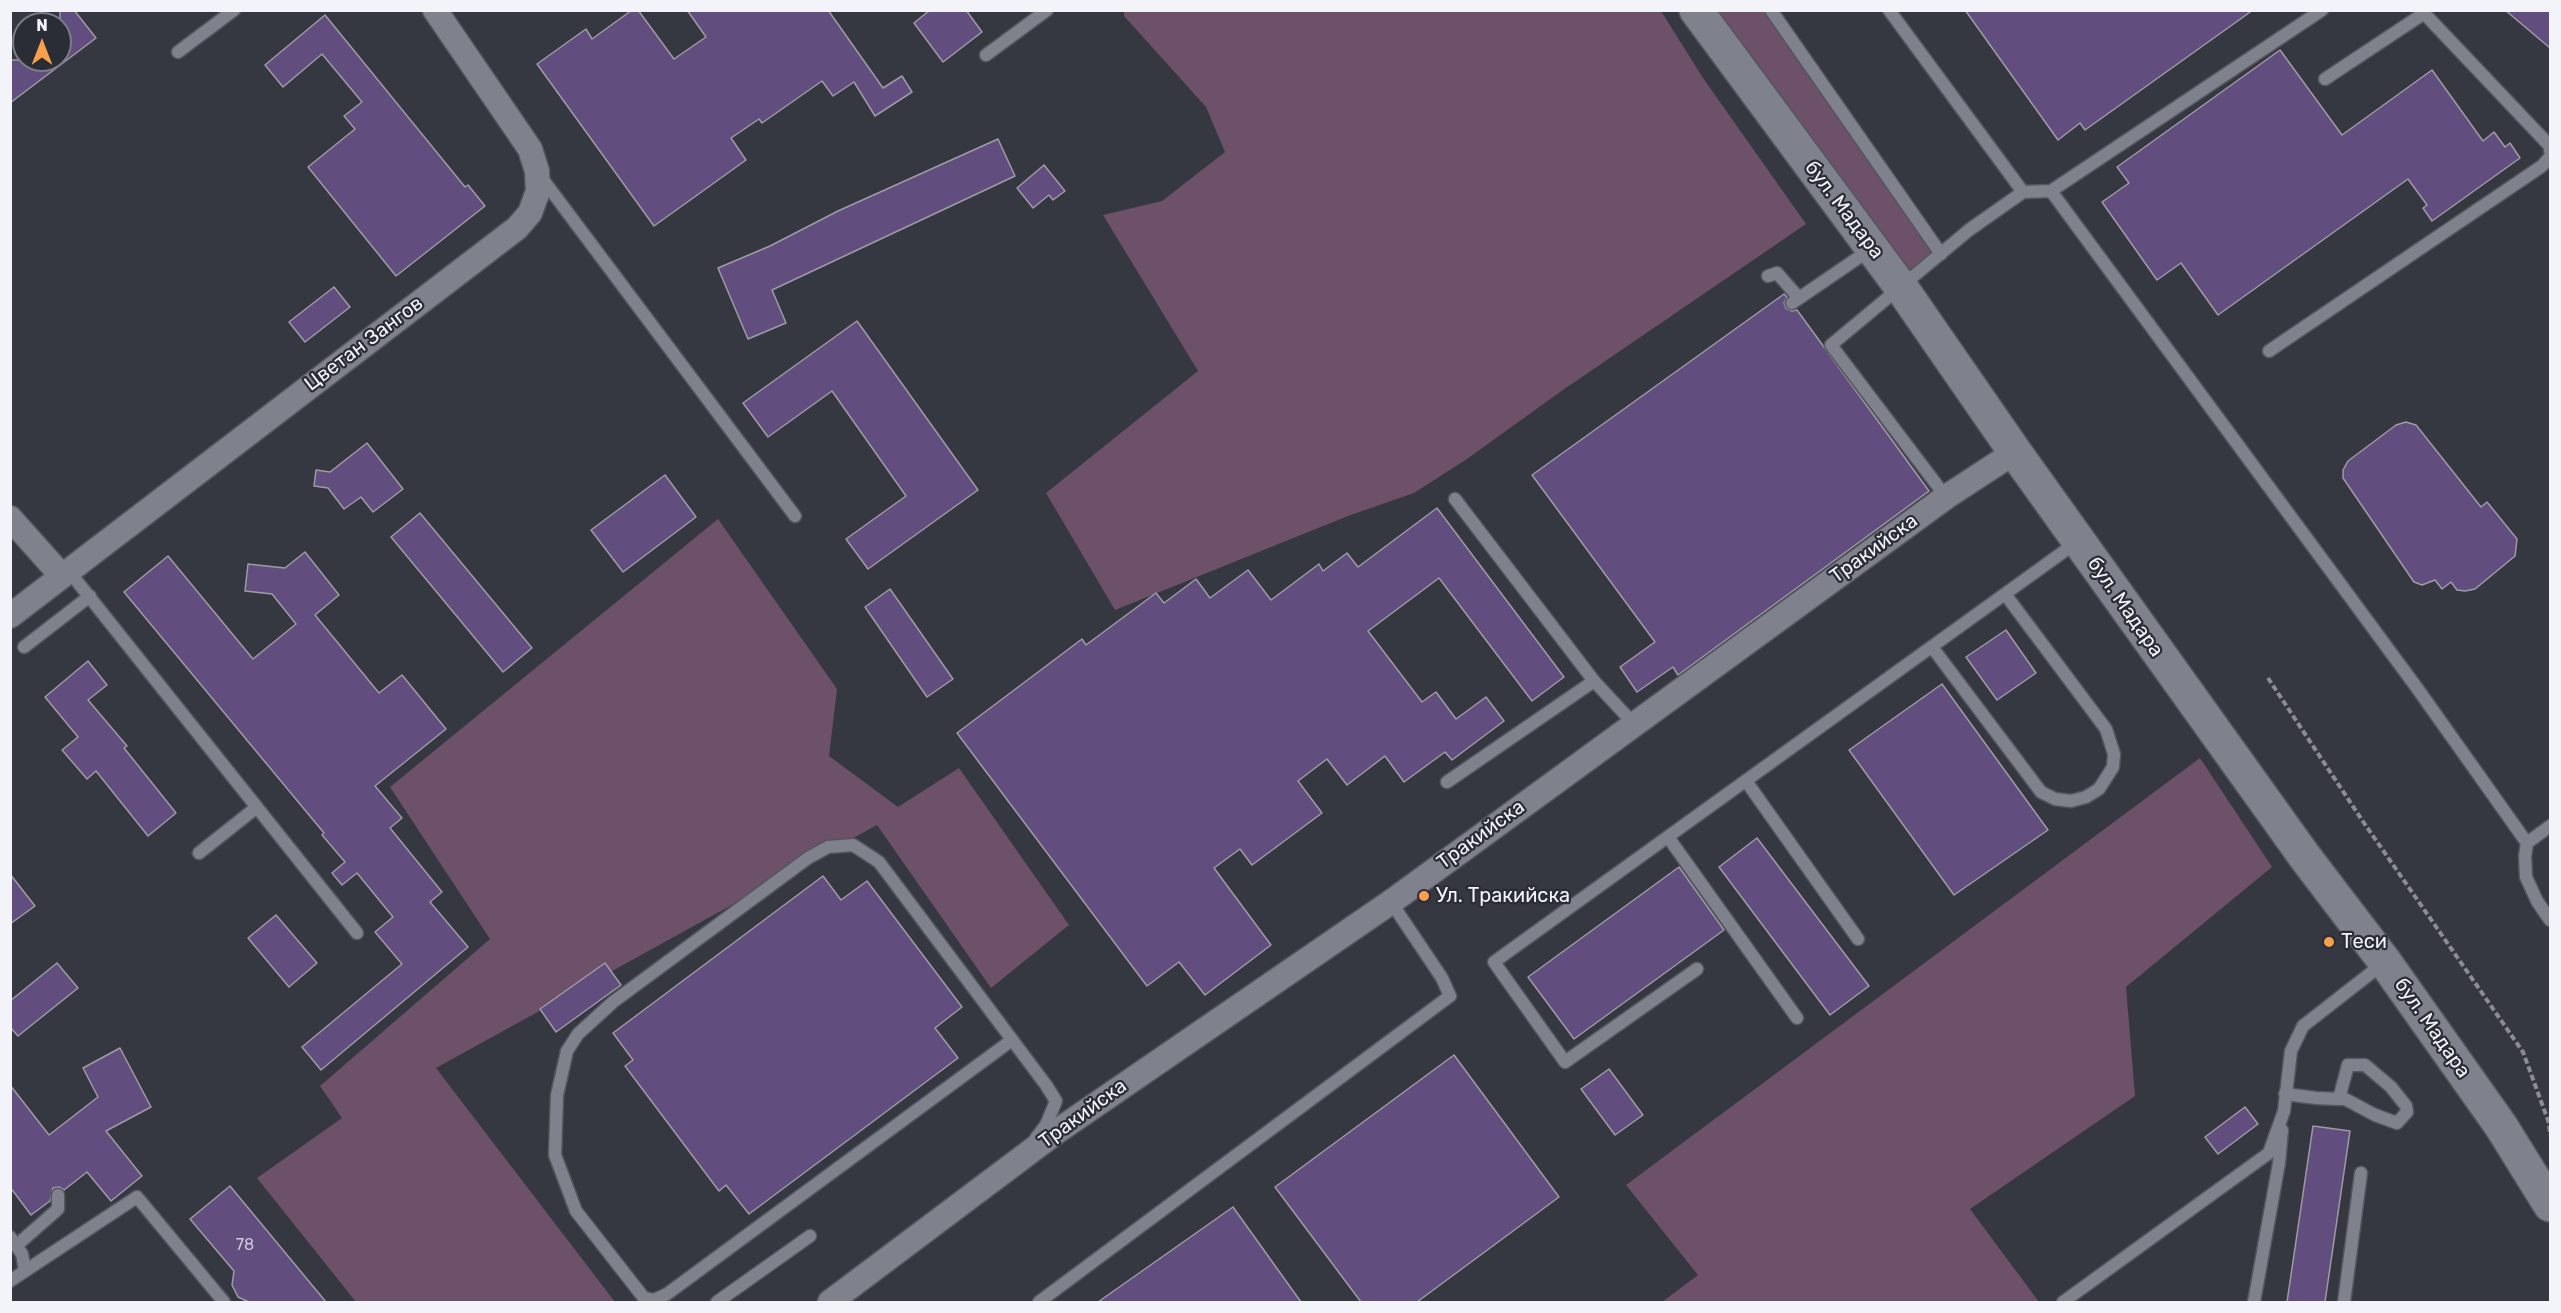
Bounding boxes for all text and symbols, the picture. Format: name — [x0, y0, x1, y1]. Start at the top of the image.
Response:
north arrow — [12, 12, 72, 72]
text: N — [36, 16, 48, 35]
street label: бул. Мадара — [1799, 156, 1889, 264]
street label: Цветан Зангов — [300, 292, 428, 396]
street label: Тракийска — [1826, 509, 1922, 589]
street label: бул. Мадара — [2082, 552, 2168, 662]
street label: Тракийска — [1433, 795, 1529, 875]
place label: Ул. Тракийска — [1436, 884, 1570, 908]
marker: Ул. Тракийска — [1417, 889, 1431, 903]
place label: Теси — [2341, 930, 2387, 954]
marker: Теси — [2322, 935, 2336, 949]
street label: бул. Мадара — [2389, 973, 2475, 1083]
street label: Тракийска — [1035, 1074, 1131, 1154]
house number: 78 — [236, 1235, 254, 1255]

